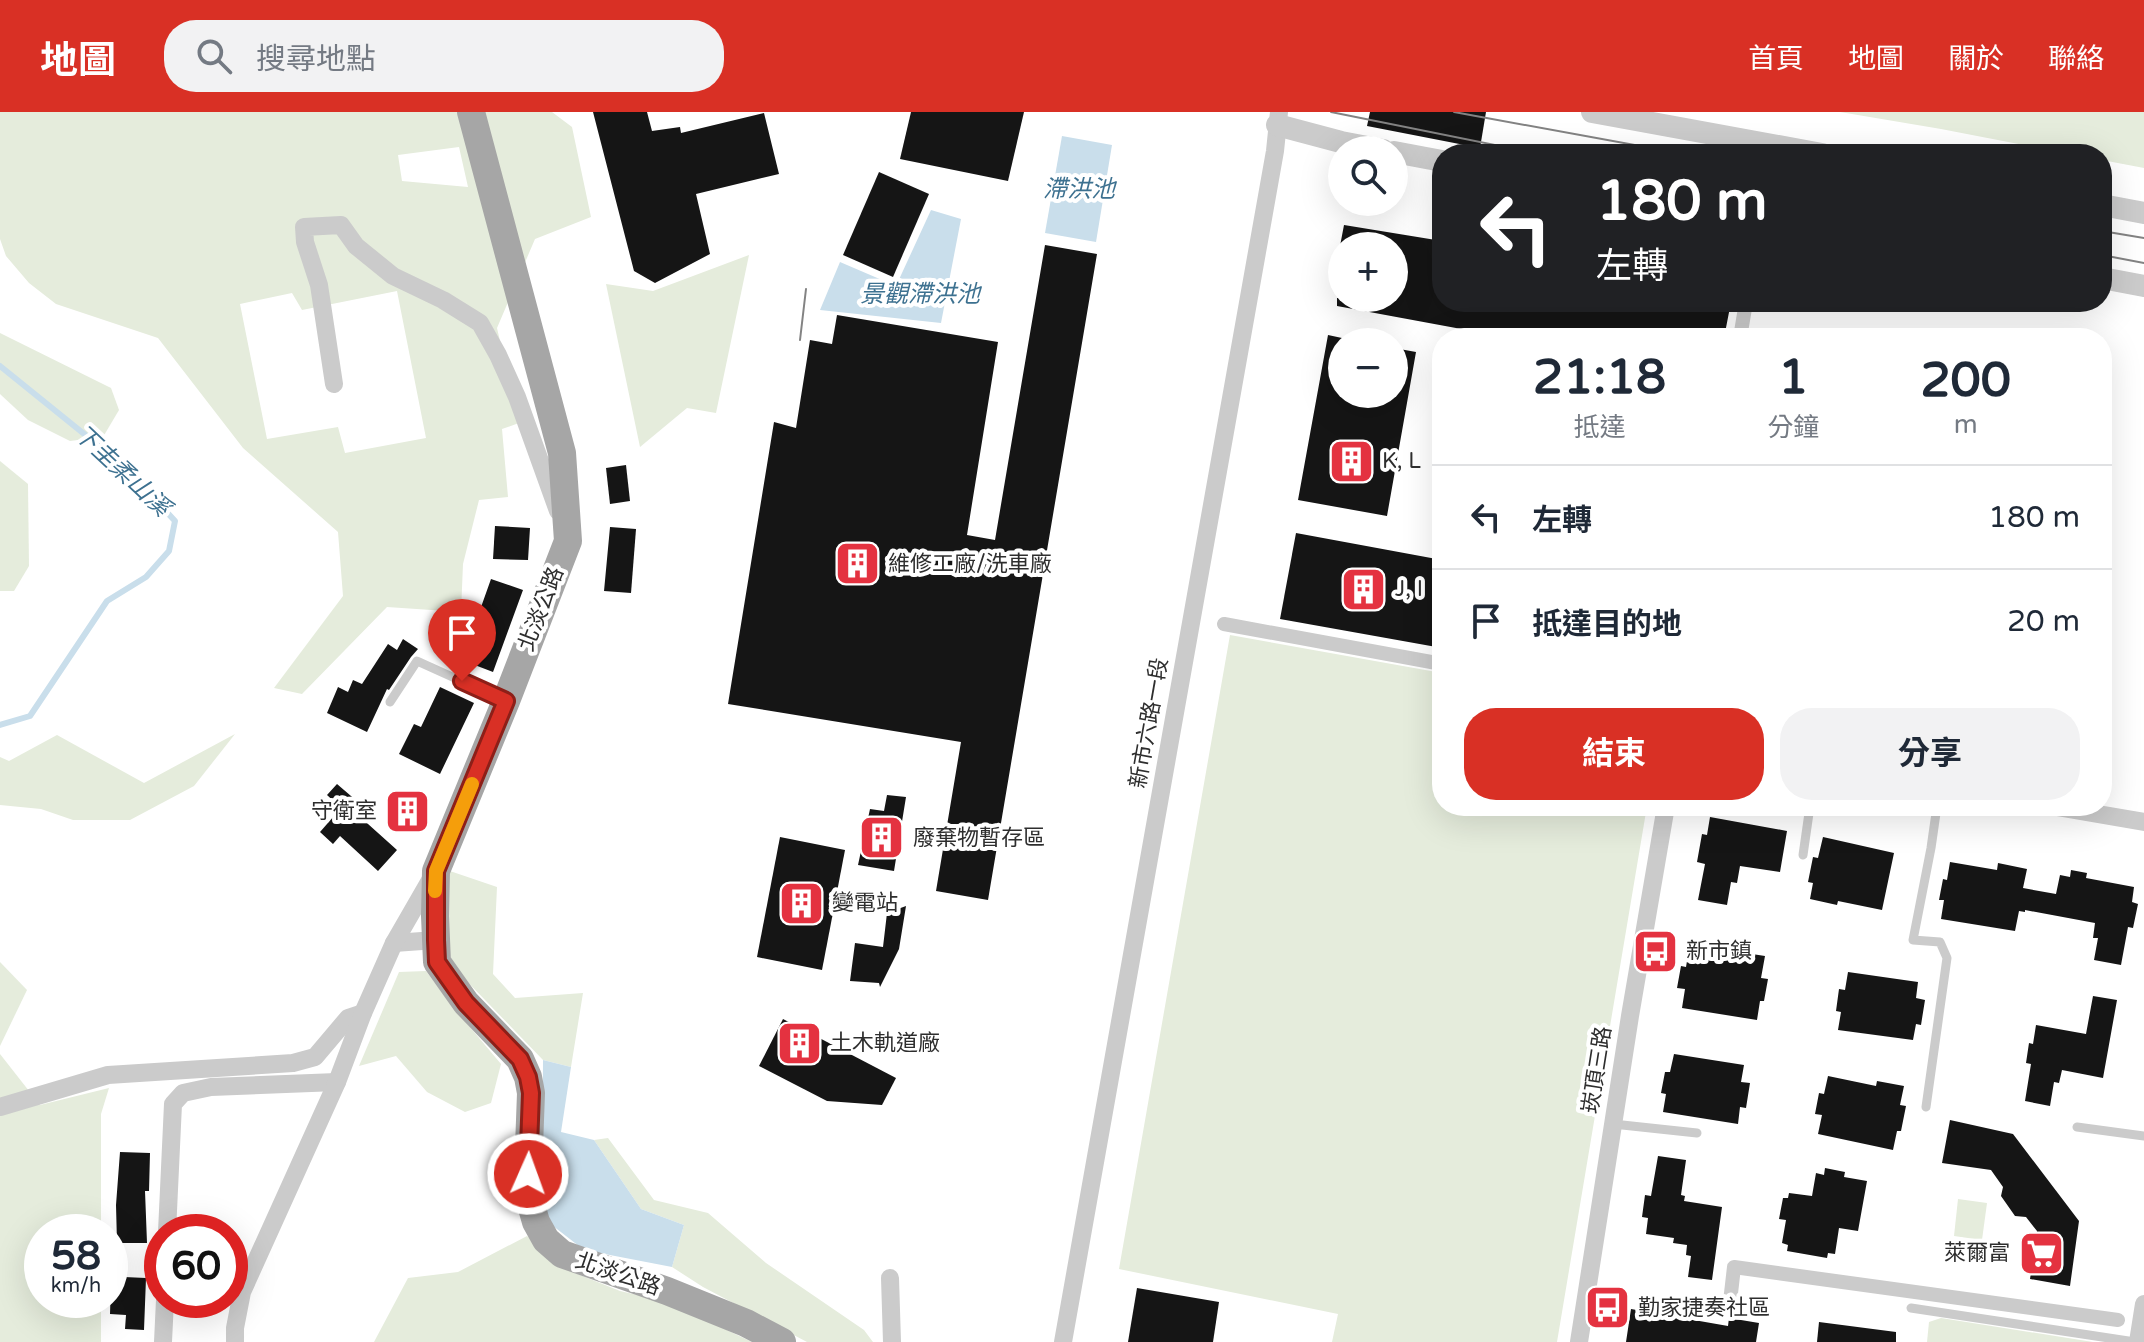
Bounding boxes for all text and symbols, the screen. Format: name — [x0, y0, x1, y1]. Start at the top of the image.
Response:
search box — [164, 20, 724, 92]
icon: search — [192, 34, 236, 78]
text: 地圖 — [40, 38, 116, 84]
text: 搜尋地點 — [256, 41, 376, 78]
text: 首頁 — [1748, 42, 1804, 76]
text: 地圖 — [1848, 42, 1904, 76]
text: 關於 — [1948, 42, 2004, 76]
text: 聯絡 — [2048, 42, 2104, 76]
map controls — [1328, 136, 1408, 408]
button: search — [1328, 136, 1408, 216]
text: 180 m — [1596, 168, 1767, 235]
water label: 滯洪池 — [1043, 175, 1118, 204]
icon: left — [1464, 176, 1568, 280]
button: + — [1328, 232, 1408, 312]
text: 左轉 — [1596, 245, 1668, 288]
water label: 景觀滯洪池 — [860, 280, 983, 309]
button: − — [1328, 328, 1408, 408]
text: 21:18 — [1533, 349, 1666, 407]
text: 1 — [1778, 349, 1808, 407]
text: 200 — [1920, 352, 2011, 410]
text: m — [1954, 409, 1978, 440]
text: 抵達 — [1574, 412, 1626, 443]
text: 分鐘 — [1767, 412, 1819, 443]
water label: 下圭柔山溪 — [68, 419, 178, 525]
building icon: K, L — [1327, 437, 1375, 485]
place label: K, L — [1382, 448, 1421, 474]
icon: left — [1464, 495, 1508, 539]
text: 180 m — [1988, 499, 2080, 536]
text: 左轉 — [1532, 502, 1592, 539]
building icon: 維修工廠/洗車廠 — [833, 540, 881, 588]
place label: 維修工廠/洗車廠 — [888, 551, 1052, 577]
street label: 北淡公路 — [513, 563, 569, 655]
building icon: J, I — [1340, 565, 1388, 613]
place label: J, I — [1395, 576, 1423, 602]
pin — [428, 599, 496, 681]
icon: arrive — [1464, 599, 1508, 643]
text: 20 m — [2007, 603, 2080, 640]
text: 抵達目的地 — [1532, 606, 1682, 643]
icon: arrive — [440, 611, 484, 655]
street label: 新市六路一段 — [1125, 656, 1173, 790]
button: 結束 — [1464, 708, 1764, 800]
button: 分享 — [1780, 708, 2080, 800]
building icon: 守衛室 — [384, 787, 432, 835]
place label: 守衛室 — [311, 798, 377, 824]
building icon: 廢棄物暫存區 — [858, 814, 906, 862]
place label: 廢棄物暫存區 — [913, 825, 1045, 851]
building icon: 變電站 — [777, 879, 825, 927]
place label: 變電站 — [832, 890, 898, 916]
bus stop icon: 新市鎮 — [1631, 927, 1679, 975]
place label: 新市鎮 — [1686, 938, 1752, 964]
building icon: 土木軌道廠 — [775, 1019, 823, 1067]
street label: 崁頂三路 — [1577, 1025, 1617, 1115]
place label: 土木軌道廠 — [830, 1030, 940, 1056]
position arrow — [486, 1132, 570, 1216]
speed limit sign: 60 — [144, 1214, 248, 1318]
supermarket icon: 萊爾富 — [2017, 1229, 2065, 1277]
text: 58 — [51, 1232, 101, 1280]
place label: 萊爾富 — [1944, 1240, 2010, 1266]
street label: 北淡公路 — [572, 1247, 664, 1301]
text: km/h — [51, 1274, 101, 1298]
bus stop icon: 勤家捷奏社區 — [1583, 1284, 1631, 1332]
place label: 勤家捷奏社區 — [1638, 1295, 1770, 1321]

